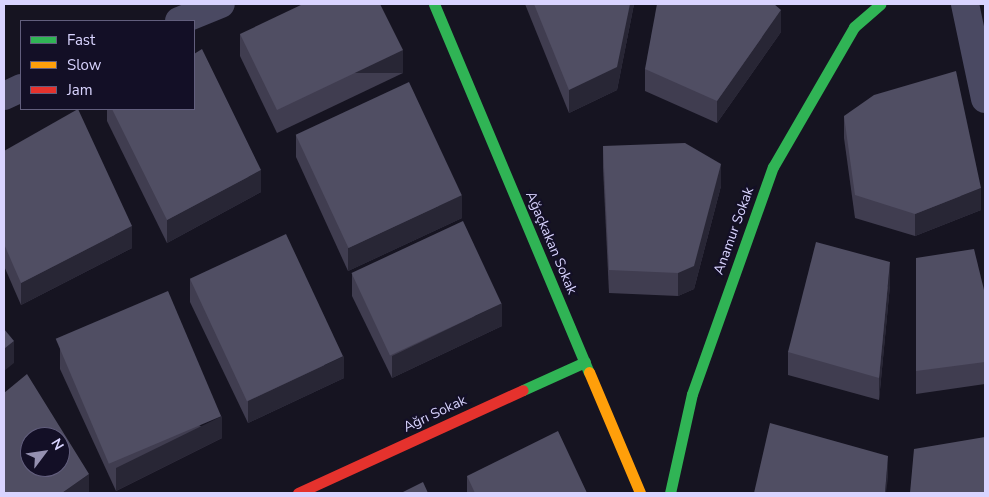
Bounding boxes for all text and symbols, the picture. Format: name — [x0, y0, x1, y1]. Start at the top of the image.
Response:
legend — [20, 20, 195, 110]
text: Fast — [67, 30, 95, 50]
text: Slow — [67, 55, 101, 75]
text: Jam — [67, 80, 93, 100]
street label: Anamur Sokak — [710, 185, 758, 277]
street label: Ağaçkakan Sokak — [522, 189, 580, 297]
street label: Ağrı Sokak — [401, 392, 469, 436]
north arrow — [20, 427, 70, 477]
text: N — [47, 435, 68, 454]

